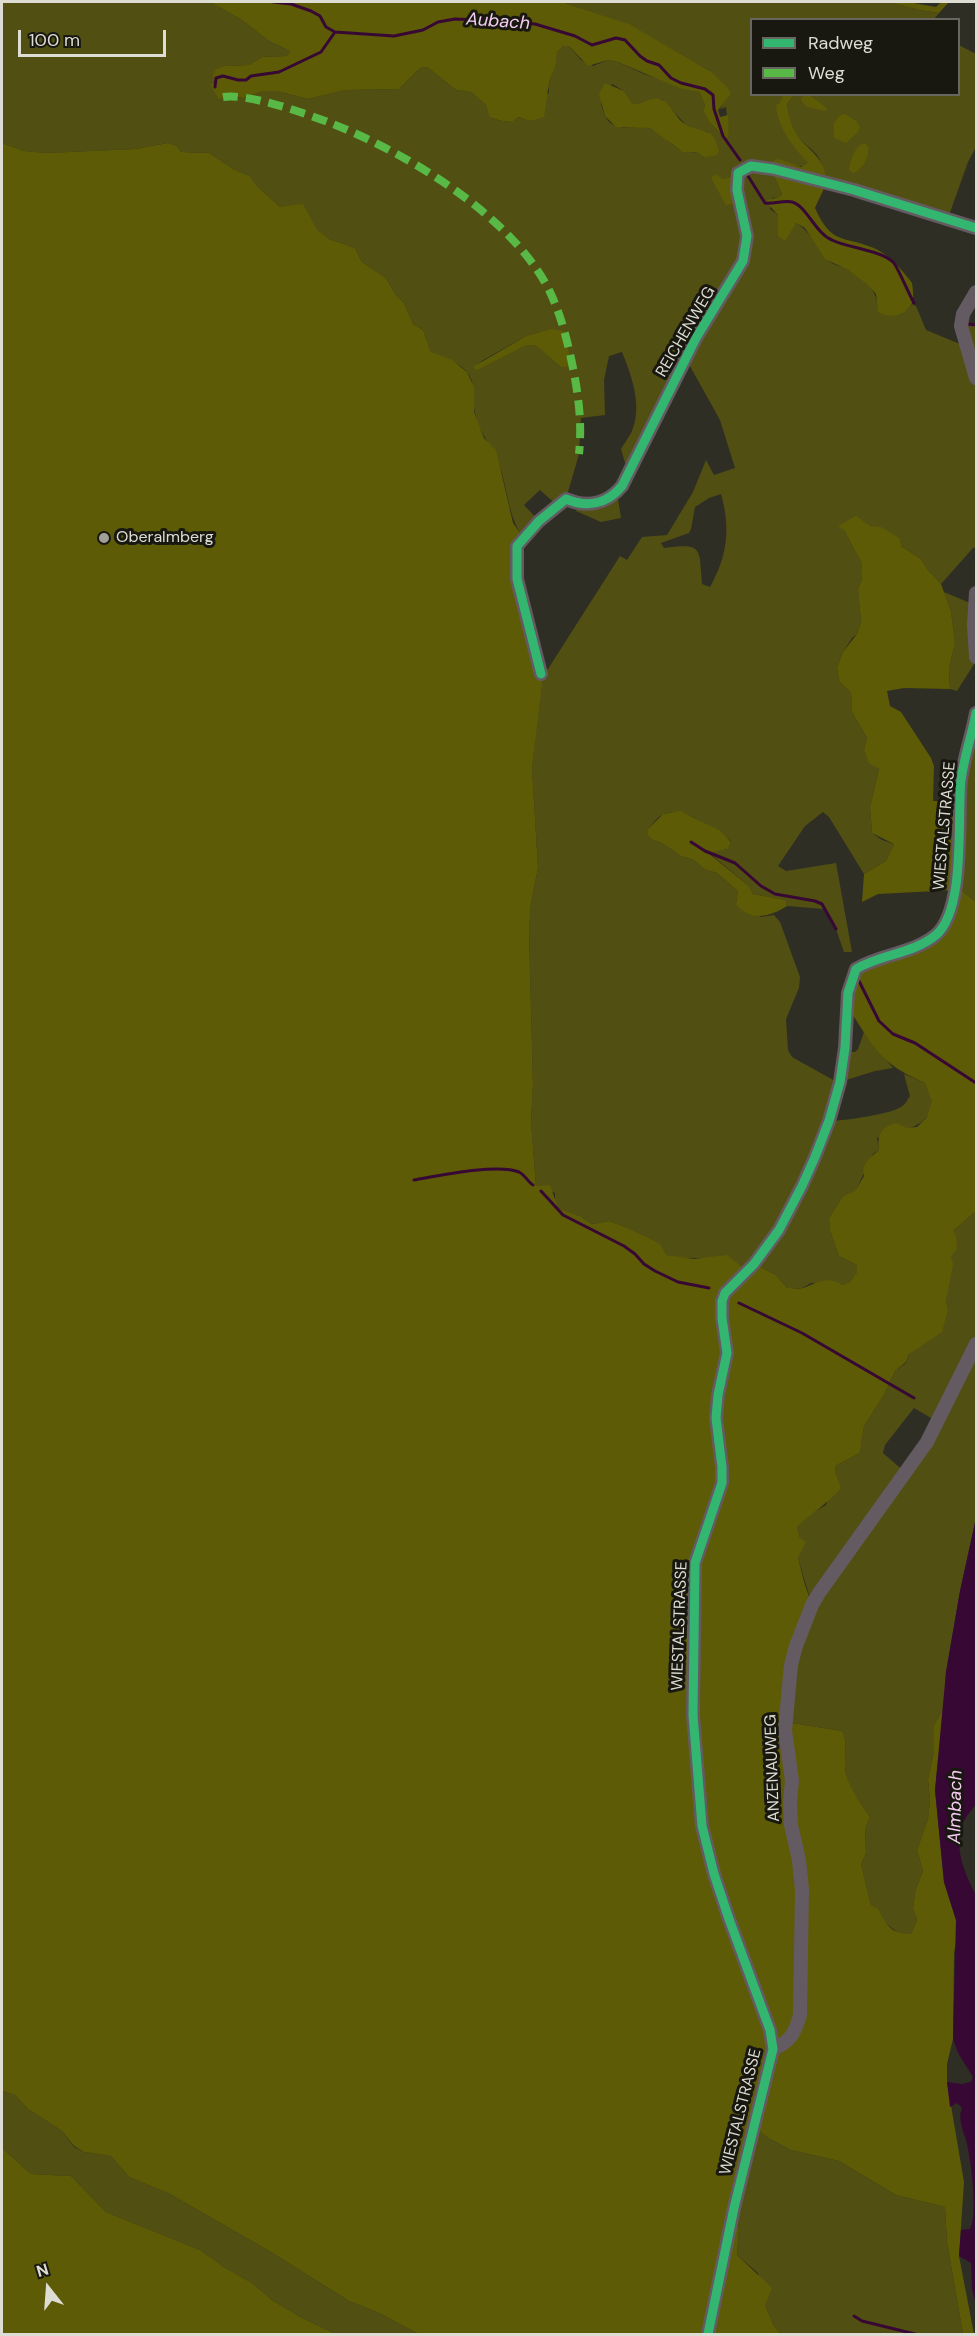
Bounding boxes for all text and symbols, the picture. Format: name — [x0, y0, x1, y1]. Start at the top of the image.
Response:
water label: Aubach — [465, 9, 531, 35]
scale bar — [21, 18, 170, 56]
legend — [750, 18, 960, 96]
text: 100 m — [29, 28, 80, 52]
text: Radweg — [808, 31, 873, 55]
text: Weg — [808, 61, 845, 85]
street label: REICHENWEG — [652, 283, 720, 381]
place label: Oberalmberg — [116, 528, 214, 548]
marker: Oberalmberg — [97, 531, 111, 545]
street label: WIESTALSTRASSE — [930, 761, 960, 891]
street label: WIESTALSTRASSE — [668, 1561, 692, 1691]
street label: ANZENAUWEG — [762, 1714, 784, 1822]
water label: Almbach — [945, 1770, 967, 1844]
street label: WIESTALSTRASSE — [716, 2047, 766, 2177]
north arrow — [18, 2258, 78, 2318]
text: N — [34, 2259, 51, 2282]

